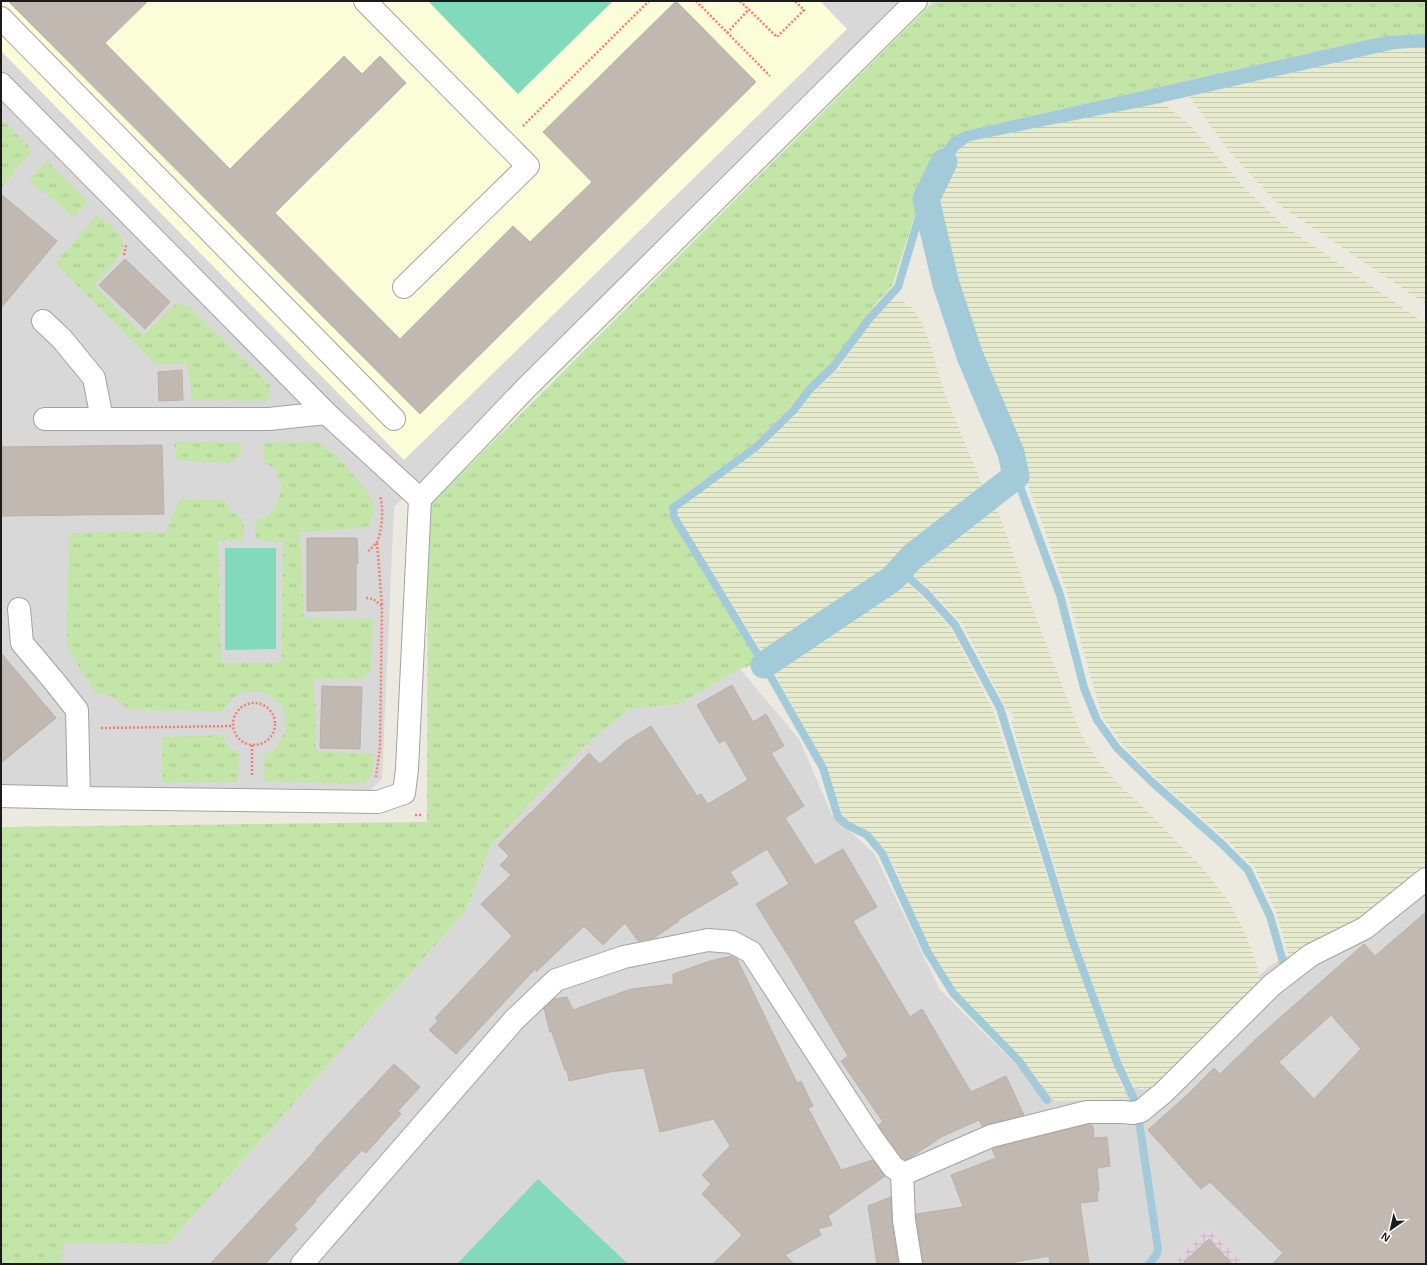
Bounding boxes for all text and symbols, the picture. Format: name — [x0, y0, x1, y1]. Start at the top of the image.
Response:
north arrow — [1371, 1209, 1411, 1249]
text: N — [1379, 1230, 1392, 1244]

